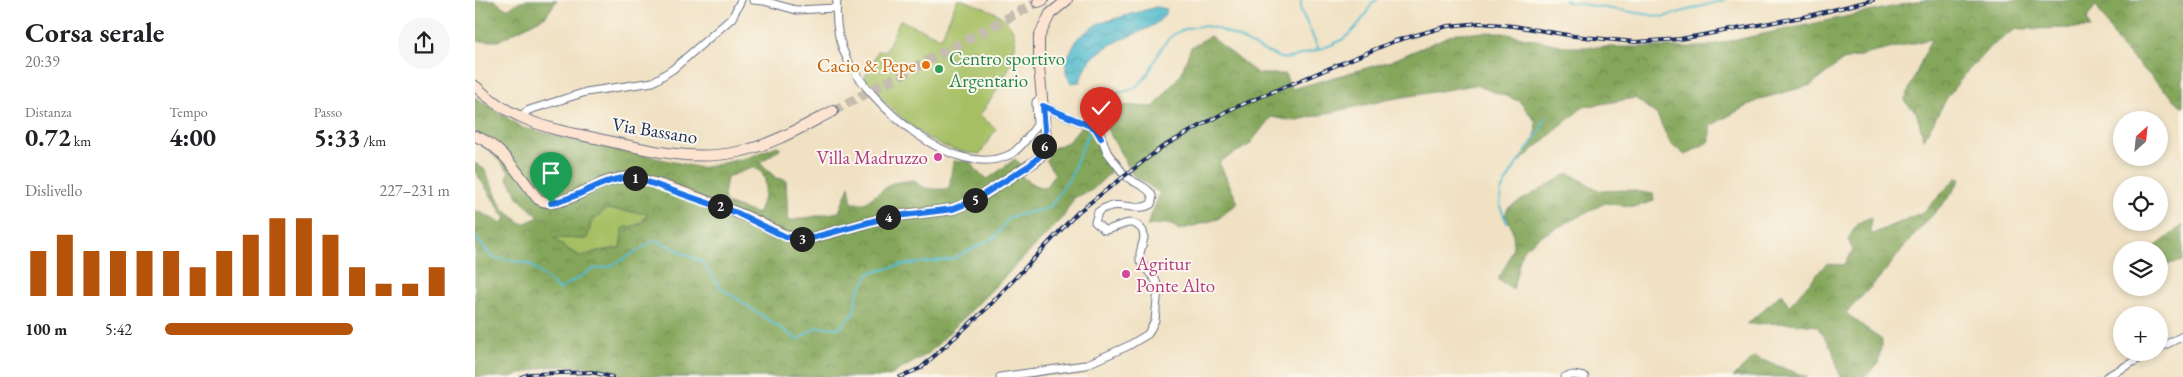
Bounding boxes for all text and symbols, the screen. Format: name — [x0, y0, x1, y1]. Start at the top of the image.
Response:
text: Corsa serale — [25, 14, 164, 50]
button: share — [398, 17, 450, 69]
place label: Centro sportivo Argentario — [948, 46, 1065, 93]
text: 20:39 — [25, 51, 60, 72]
place label: Cacio & Pepe — [817, 53, 916, 78]
marker: Cacio & Pepe — [920, 59, 932, 71]
marker: Centro sportivo Argentario — [933, 63, 945, 75]
pin — [1080, 87, 1122, 138]
icon: check — [1087, 94, 1115, 122]
text: Distanza — [25, 103, 72, 121]
text: Tempo — [169, 103, 208, 121]
text: Passo — [314, 103, 342, 121]
street label: Via Bassano — [610, 111, 700, 150]
north arrow — [2113, 111, 2167, 166]
map controls — [2113, 111, 2168, 361]
text: 0.72 — [25, 121, 71, 153]
text: 4:00 — [169, 121, 216, 153]
text: 5:33 — [314, 121, 360, 153]
text: km — [71, 132, 91, 150]
text: /km — [360, 132, 386, 150]
pin: 6 — [1031, 134, 1057, 158]
text: 6 — [1041, 137, 1048, 155]
place label: Villa Madruzzo — [816, 145, 928, 170]
marker: Villa Madruzzo — [932, 151, 944, 163]
pin — [530, 152, 572, 203]
icon: arrive — [537, 159, 565, 187]
pin: 1 — [623, 166, 647, 190]
text: 1 — [632, 169, 639, 187]
button: locate — [2113, 176, 2168, 231]
text: Dislivello — [25, 180, 82, 201]
text: 227–231 m — [379, 180, 450, 201]
pin: 5 — [963, 188, 987, 212]
text: 5 — [972, 191, 979, 209]
pin: 2 — [707, 194, 733, 218]
text: 2 — [717, 197, 724, 215]
pin: 4 — [875, 204, 901, 230]
text: 4 — [885, 208, 892, 226]
pin: 3 — [789, 226, 815, 252]
text: 3 — [799, 230, 806, 248]
button: layers — [2113, 241, 2168, 296]
place label: Agritur Ponte Alto — [1135, 251, 1215, 298]
marker: Agritur Ponte Alto — [1120, 268, 1132, 280]
button: + — [2113, 306, 2168, 361]
text: 100 m — [25, 319, 67, 340]
text: 5:42 — [105, 319, 132, 340]

